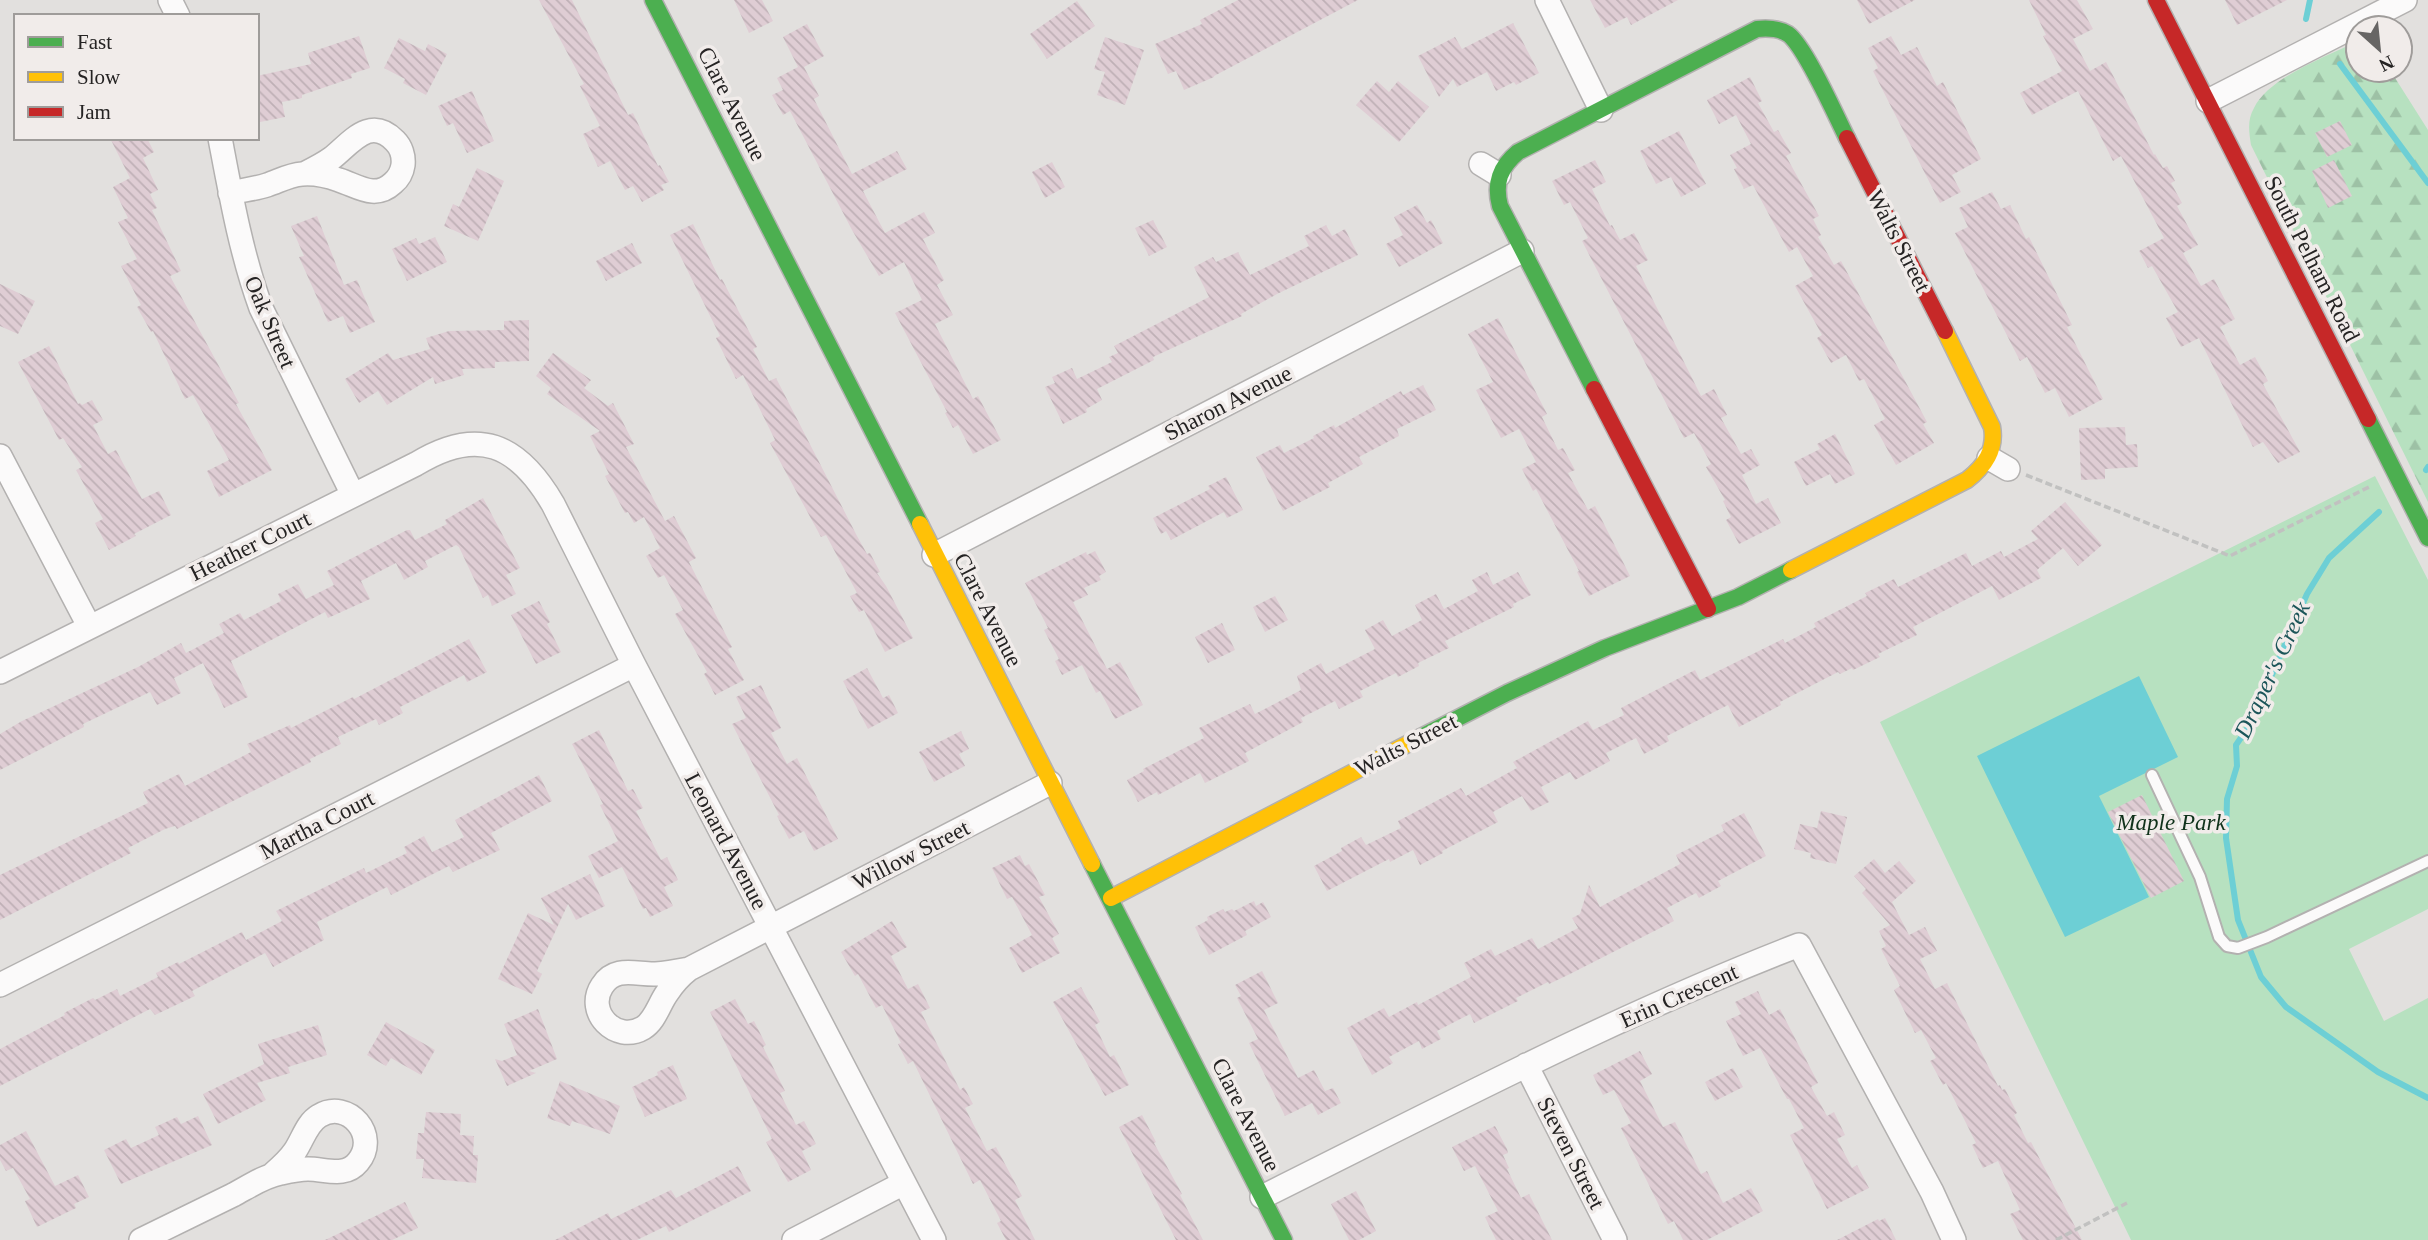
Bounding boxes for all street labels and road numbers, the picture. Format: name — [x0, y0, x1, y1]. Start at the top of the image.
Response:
street label: Clare Avenue — [693, 43, 771, 165]
street label: South Pelham Road — [2259, 172, 2365, 347]
street label: Walts Street — [1863, 186, 1936, 297]
street label: Oak Street — [239, 272, 301, 372]
street label: Sharon Avenue — [1160, 360, 1296, 446]
street label: Heather Court — [186, 506, 315, 586]
street label: Clare Avenue — [949, 549, 1027, 671]
street label: Walts Street — [1351, 708, 1462, 781]
street label: Leonard Avenue — [680, 768, 772, 914]
street label: Martha Court — [256, 785, 379, 864]
street label: Willow Street — [849, 815, 974, 895]
street label: Erin Crescent — [1616, 959, 1742, 1033]
street label: Clare Avenue — [1207, 1054, 1285, 1176]
street label: Steven Street — [1532, 1093, 1610, 1214]

